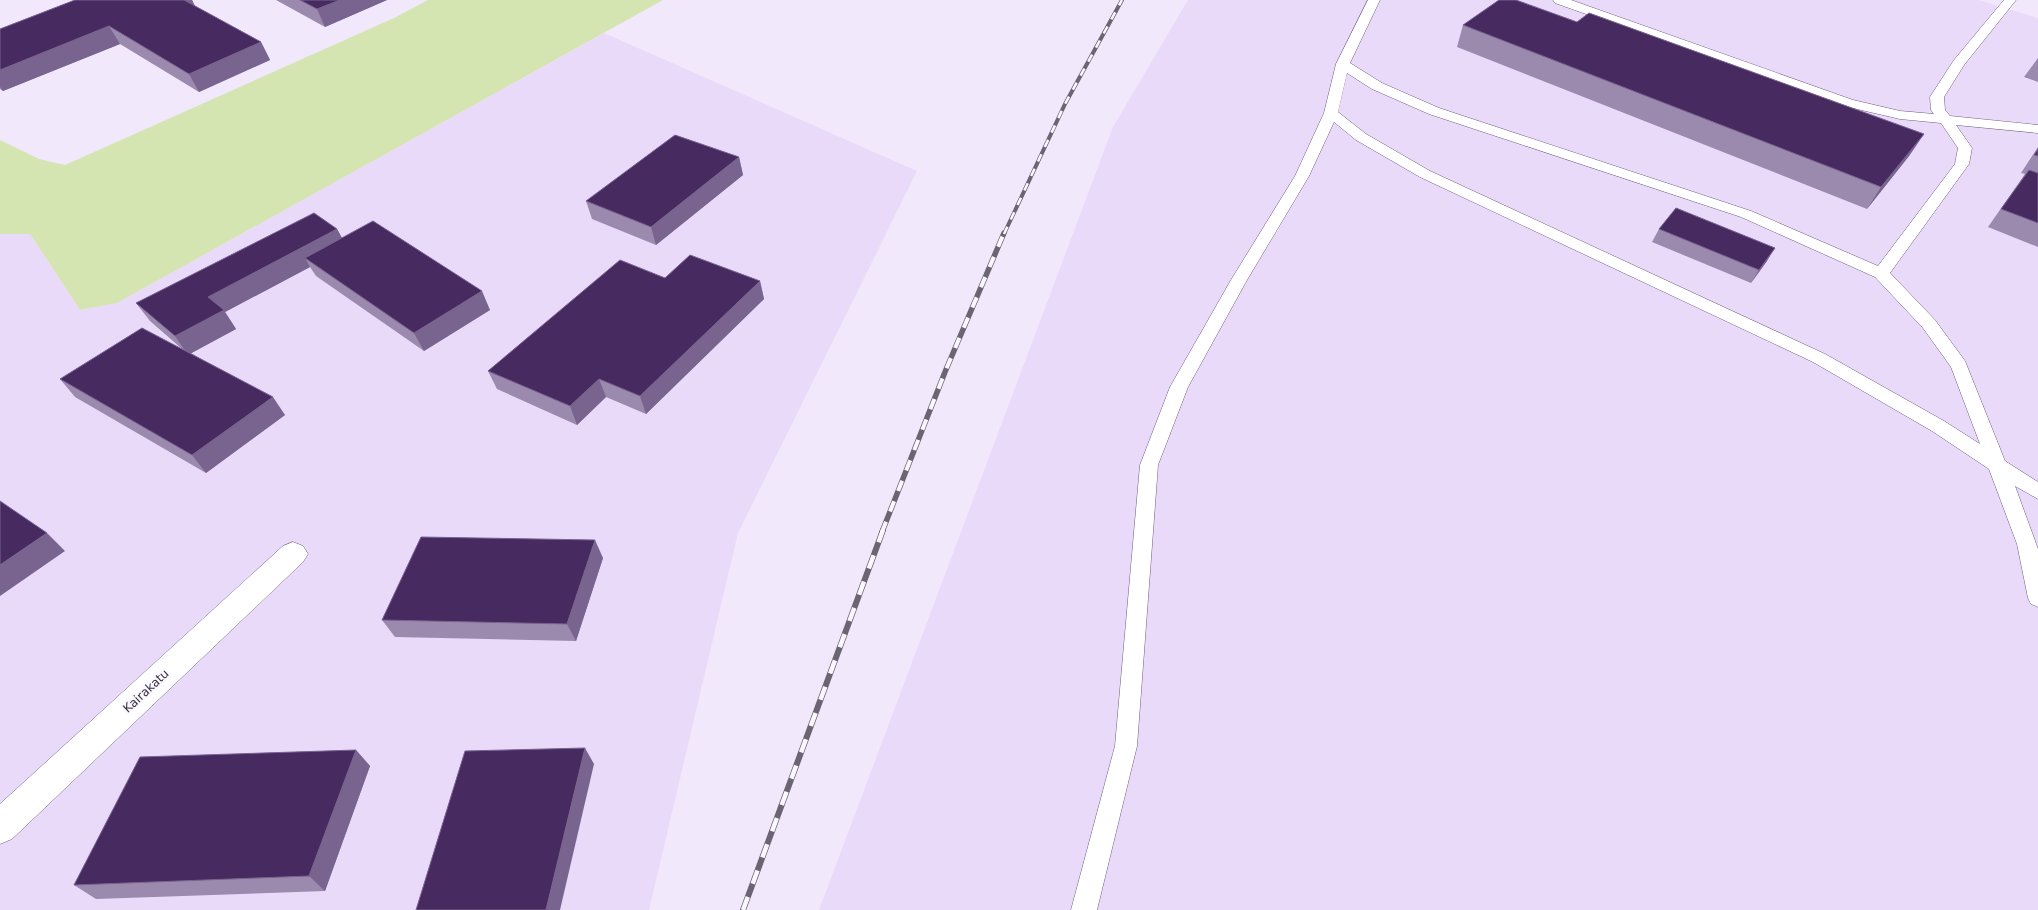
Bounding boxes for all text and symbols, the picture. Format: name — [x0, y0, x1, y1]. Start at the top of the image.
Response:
street label: Kairakatu — [120, 666, 172, 716]

